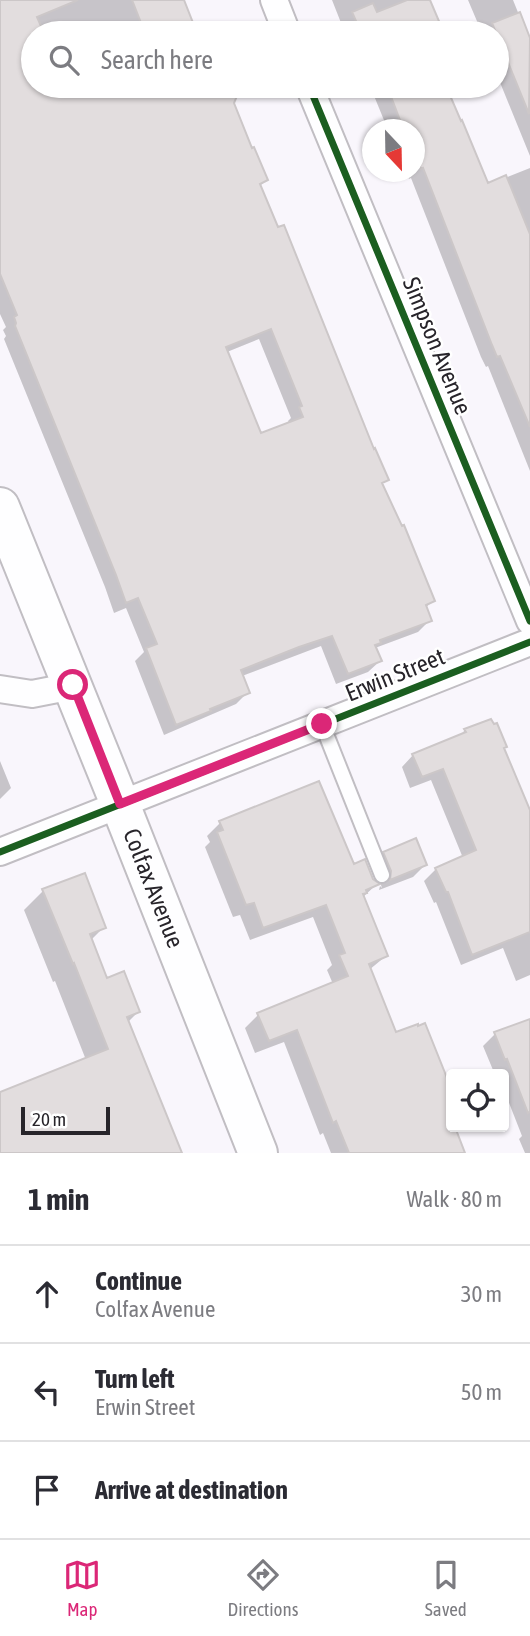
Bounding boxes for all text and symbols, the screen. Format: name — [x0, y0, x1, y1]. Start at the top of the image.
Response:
search box — [21, 21, 509, 98]
icon: search — [45, 41, 83, 79]
text: Search here — [101, 45, 213, 75]
north arrow — [362, 119, 425, 182]
street label: Simpson Avenue — [398, 273, 477, 418]
street label: Erwin Street — [341, 642, 448, 707]
route start — [57, 669, 88, 700]
route end — [306, 708, 337, 739]
street label: Colfax Avenue — [118, 825, 189, 952]
map controls — [446, 1069, 509, 1132]
button: locate — [446, 1069, 509, 1132]
scale bar — [21, 1104, 110, 1136]
text: 20 m — [32, 1108, 66, 1130]
text: 1 min — [28, 1182, 89, 1216]
text: Walk · 80 m — [407, 1186, 502, 1212]
text: Continue — [95, 1266, 182, 1296]
icon: ahead — [28, 1275, 66, 1313]
text: 30 m — [461, 1281, 502, 1307]
text: Colfax Avenue — [95, 1296, 215, 1322]
text: Turn left — [95, 1364, 175, 1394]
icon: left — [28, 1373, 66, 1411]
text: 50 m — [461, 1379, 502, 1405]
text: Erwin Street — [95, 1394, 195, 1420]
icon: arrive — [28, 1471, 66, 1509]
text: Arrive at destination — [95, 1475, 288, 1505]
tab: Map — [63, 1556, 101, 1620]
tab: Directions — [228, 1556, 298, 1620]
tab: Saved — [425, 1556, 467, 1620]

